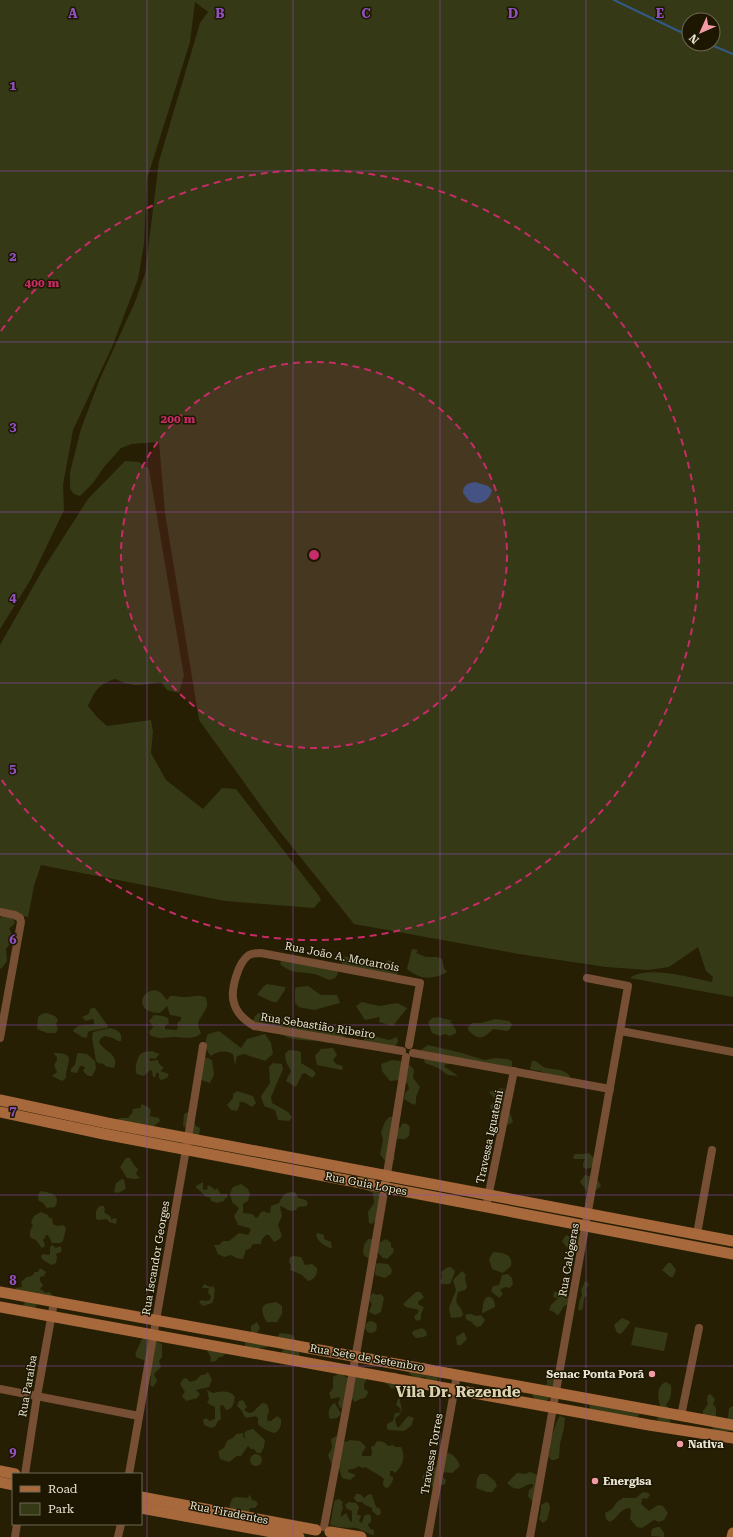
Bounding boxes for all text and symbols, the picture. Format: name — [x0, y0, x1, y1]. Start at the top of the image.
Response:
text: A — [68, 6, 78, 21]
text: B — [215, 6, 225, 21]
text: C — [361, 6, 371, 21]
text: D — [508, 6, 518, 21]
text: E — [656, 6, 664, 21]
north arrow — [681, 12, 721, 52]
text: N — [686, 31, 702, 46]
text: 1 — [9, 78, 17, 93]
text: 2 — [9, 249, 17, 264]
text: 400 m — [25, 276, 60, 290]
text: 200 m — [161, 412, 196, 426]
text: 3 — [9, 419, 17, 434]
centre of rings — [307, 548, 321, 562]
text: 4 — [9, 590, 17, 605]
text: 5 — [9, 761, 17, 776]
text: 6 — [9, 932, 17, 947]
street label: Rua João A. Motarrois — [284, 940, 400, 974]
street label: Rua Sebastião Ribeiro — [260, 1010, 377, 1042]
street label: Travessa Iguatemi — [474, 1089, 506, 1185]
text: 7 — [9, 1103, 17, 1118]
street label: Rua Guia Lopes — [324, 1170, 408, 1198]
street label: Rua Iscandor Georges — [140, 1200, 172, 1316]
street label: Rua Calógeras — [556, 1222, 582, 1298]
text: 8 — [9, 1273, 17, 1288]
street label: Rua Sete de Setembro — [309, 1342, 425, 1375]
street label: Rua Paraíba — [16, 1354, 40, 1418]
place label: Senac Ponta Porã — [546, 1368, 645, 1381]
marker: Senac Ponta Porã — [647, 1369, 657, 1379]
district label: Vila Dr. Rezende — [395, 1383, 521, 1401]
street label: Travessa Torres — [418, 1412, 446, 1496]
place label: Nativa — [688, 1438, 724, 1451]
marker: Nativa — [675, 1439, 685, 1449]
text: 9 — [9, 1444, 17, 1459]
legend — [12, 1473, 142, 1525]
place label: Energisa — [603, 1475, 652, 1488]
marker: Energisa — [590, 1476, 600, 1486]
text: Road — [48, 1482, 78, 1496]
street label: Rua Tiradentes — [189, 1499, 269, 1527]
text: Park — [48, 1502, 75, 1516]

